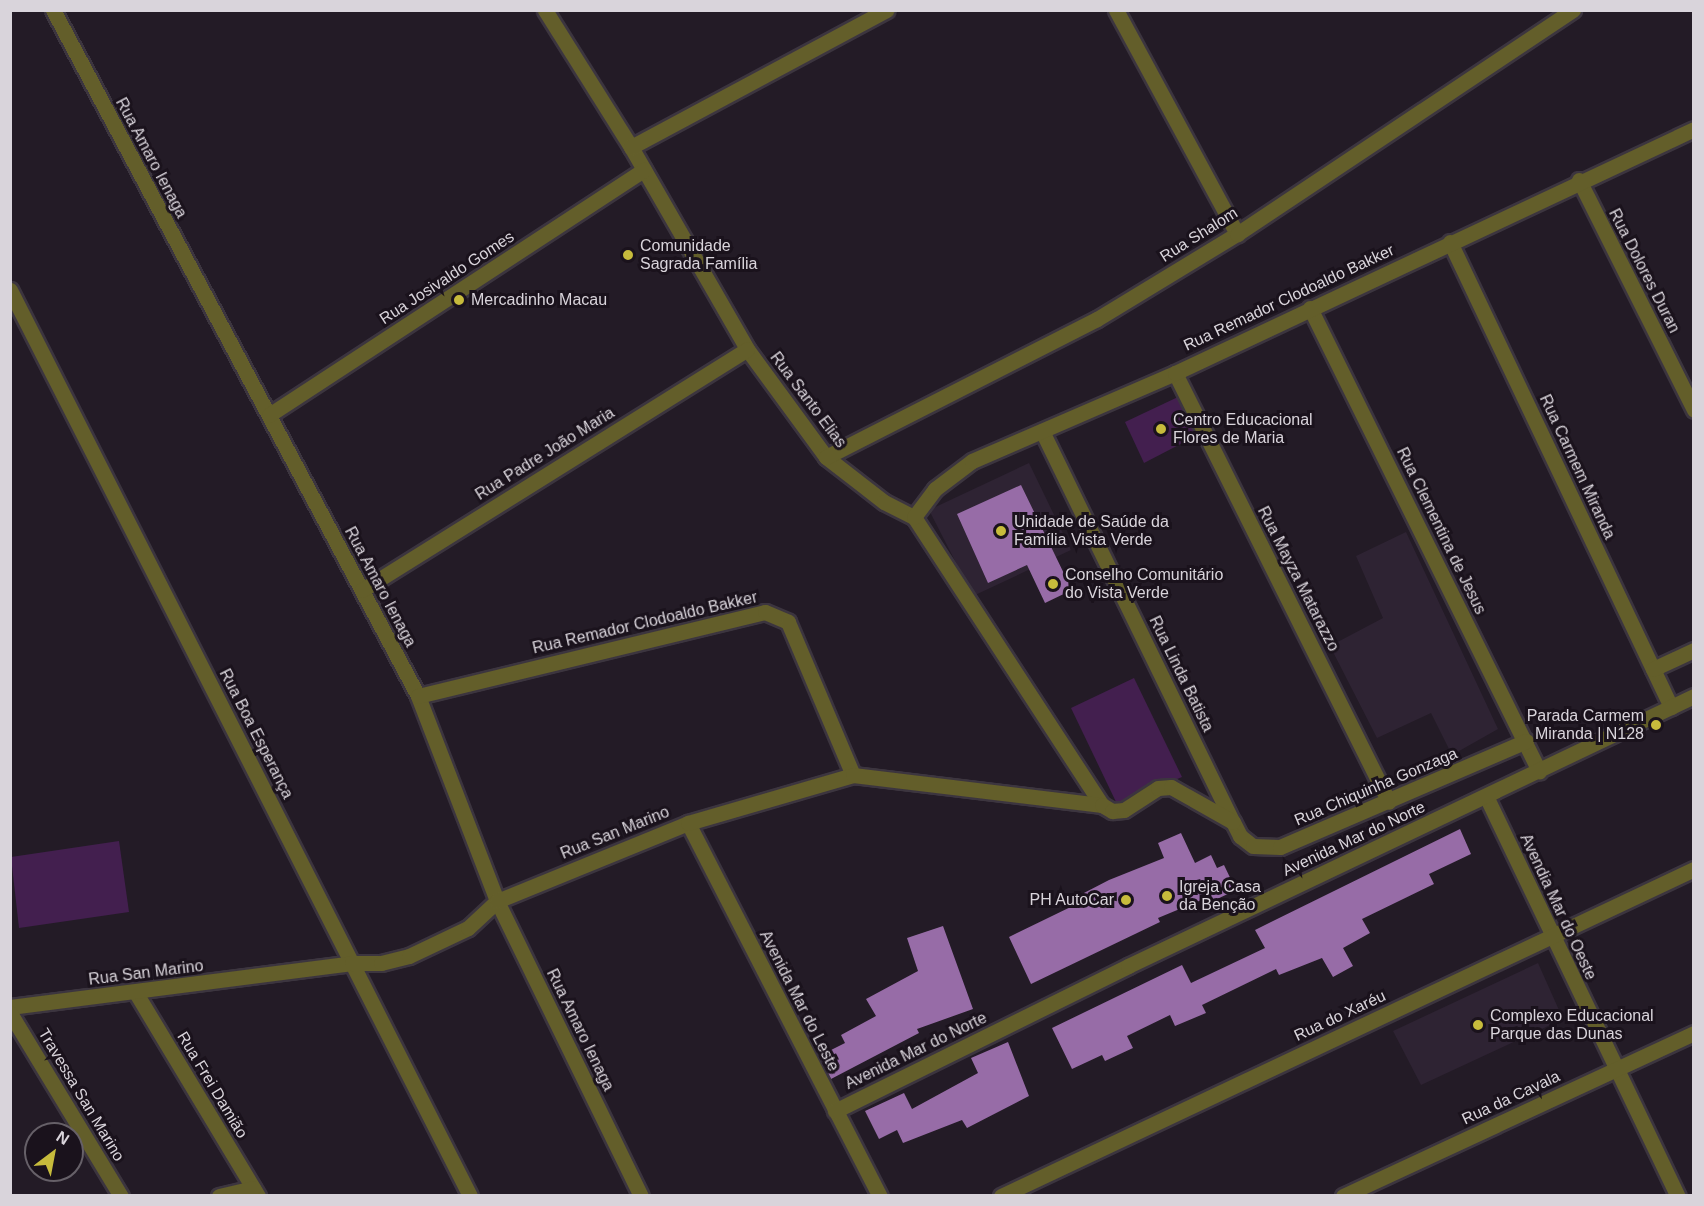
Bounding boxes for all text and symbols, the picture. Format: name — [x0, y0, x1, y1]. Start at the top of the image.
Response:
street label: Rua Amaro Ienaga — [111, 94, 191, 222]
street label: Rua Shalom — [1157, 204, 1241, 266]
street label: Rua Dolores Duran — [1604, 206, 1684, 336]
street label: Rua Josivaldo Gomes — [376, 227, 518, 329]
place label: Comunidade Sagrada Família — [640, 236, 757, 274]
street label: Rua Remador Clodoaldo Bakker — [1181, 241, 1397, 355]
marker: Comunidade Sagrada Família — [621, 248, 635, 262]
place label: Mercadinho Macau — [471, 290, 607, 310]
marker: Mercadinho Macau — [452, 293, 466, 307]
street label: Rua Santo Elias — [766, 348, 850, 452]
street label: Rua Carmem Miranda — [1535, 392, 1619, 542]
street label: Rua Padre João Maria — [472, 403, 618, 505]
place label: Centro Educacional Flores de Maria — [1173, 410, 1313, 448]
marker: Centro Educacional Flores de Maria — [1154, 422, 1168, 436]
street label: Rua Clementina de Jesus — [1392, 444, 1490, 618]
street label: Rua Mayza Matarazzo — [1253, 503, 1343, 655]
place label: Unidade de Saúde da Família Vista Verde — [1014, 512, 1169, 550]
marker: Unidade de Saúde da Família Vista Verde — [992, 522, 1010, 540]
street label: Rua Amaro Ienaga — [340, 523, 420, 651]
place label: Conselho Comunitário do Vista Verde — [1065, 565, 1223, 603]
marker: Conselho Comunitário do Vista Verde — [1046, 577, 1060, 591]
street label: Rua Remador Clodoaldo Bakker — [531, 588, 759, 658]
street label: Rua Linda Batista — [1145, 613, 1217, 735]
street label: Rua Boa Esperança — [215, 666, 297, 802]
place label: Parada Carmem Miranda | N128 — [1527, 706, 1644, 744]
marker: Parada Carmem Miranda | N128 — [1649, 718, 1663, 732]
street label: Rua Chiquinha Gonzaga — [1292, 744, 1460, 830]
street label: Avenida Mar do Norte — [1280, 797, 1428, 881]
street label: Rua San Marino — [558, 802, 672, 864]
street label: Avendia Mar do Oeste — [1516, 831, 1600, 983]
place label: Igreja Casa da Benção — [1179, 877, 1261, 915]
marker: Igreja Casa da Benção — [1160, 889, 1174, 903]
place label: PH AutoCar — [1029, 890, 1114, 910]
marker: PH AutoCar — [1119, 893, 1133, 907]
street label: Avenida Mar do Leste — [755, 927, 843, 1075]
street label: Rua San Marino — [87, 956, 205, 990]
street label: Rua Amaro Ienaga — [542, 965, 618, 1095]
street label: Rua do Xaréu — [1291, 986, 1389, 1046]
place label: Complexo Educacional Parque das Dunas — [1490, 1006, 1654, 1044]
street label: Avenida Mar do Norte — [842, 1008, 990, 1094]
marker: Complexo Educacional Parque das Dunas — [1471, 1018, 1485, 1032]
street label: Travessa San Marino — [34, 1025, 128, 1165]
street label: Rua Frei Damião — [173, 1028, 251, 1142]
street label: Rua da Cavala — [1459, 1067, 1563, 1129]
north arrow — [24, 1122, 84, 1182]
text: N — [53, 1128, 72, 1148]

